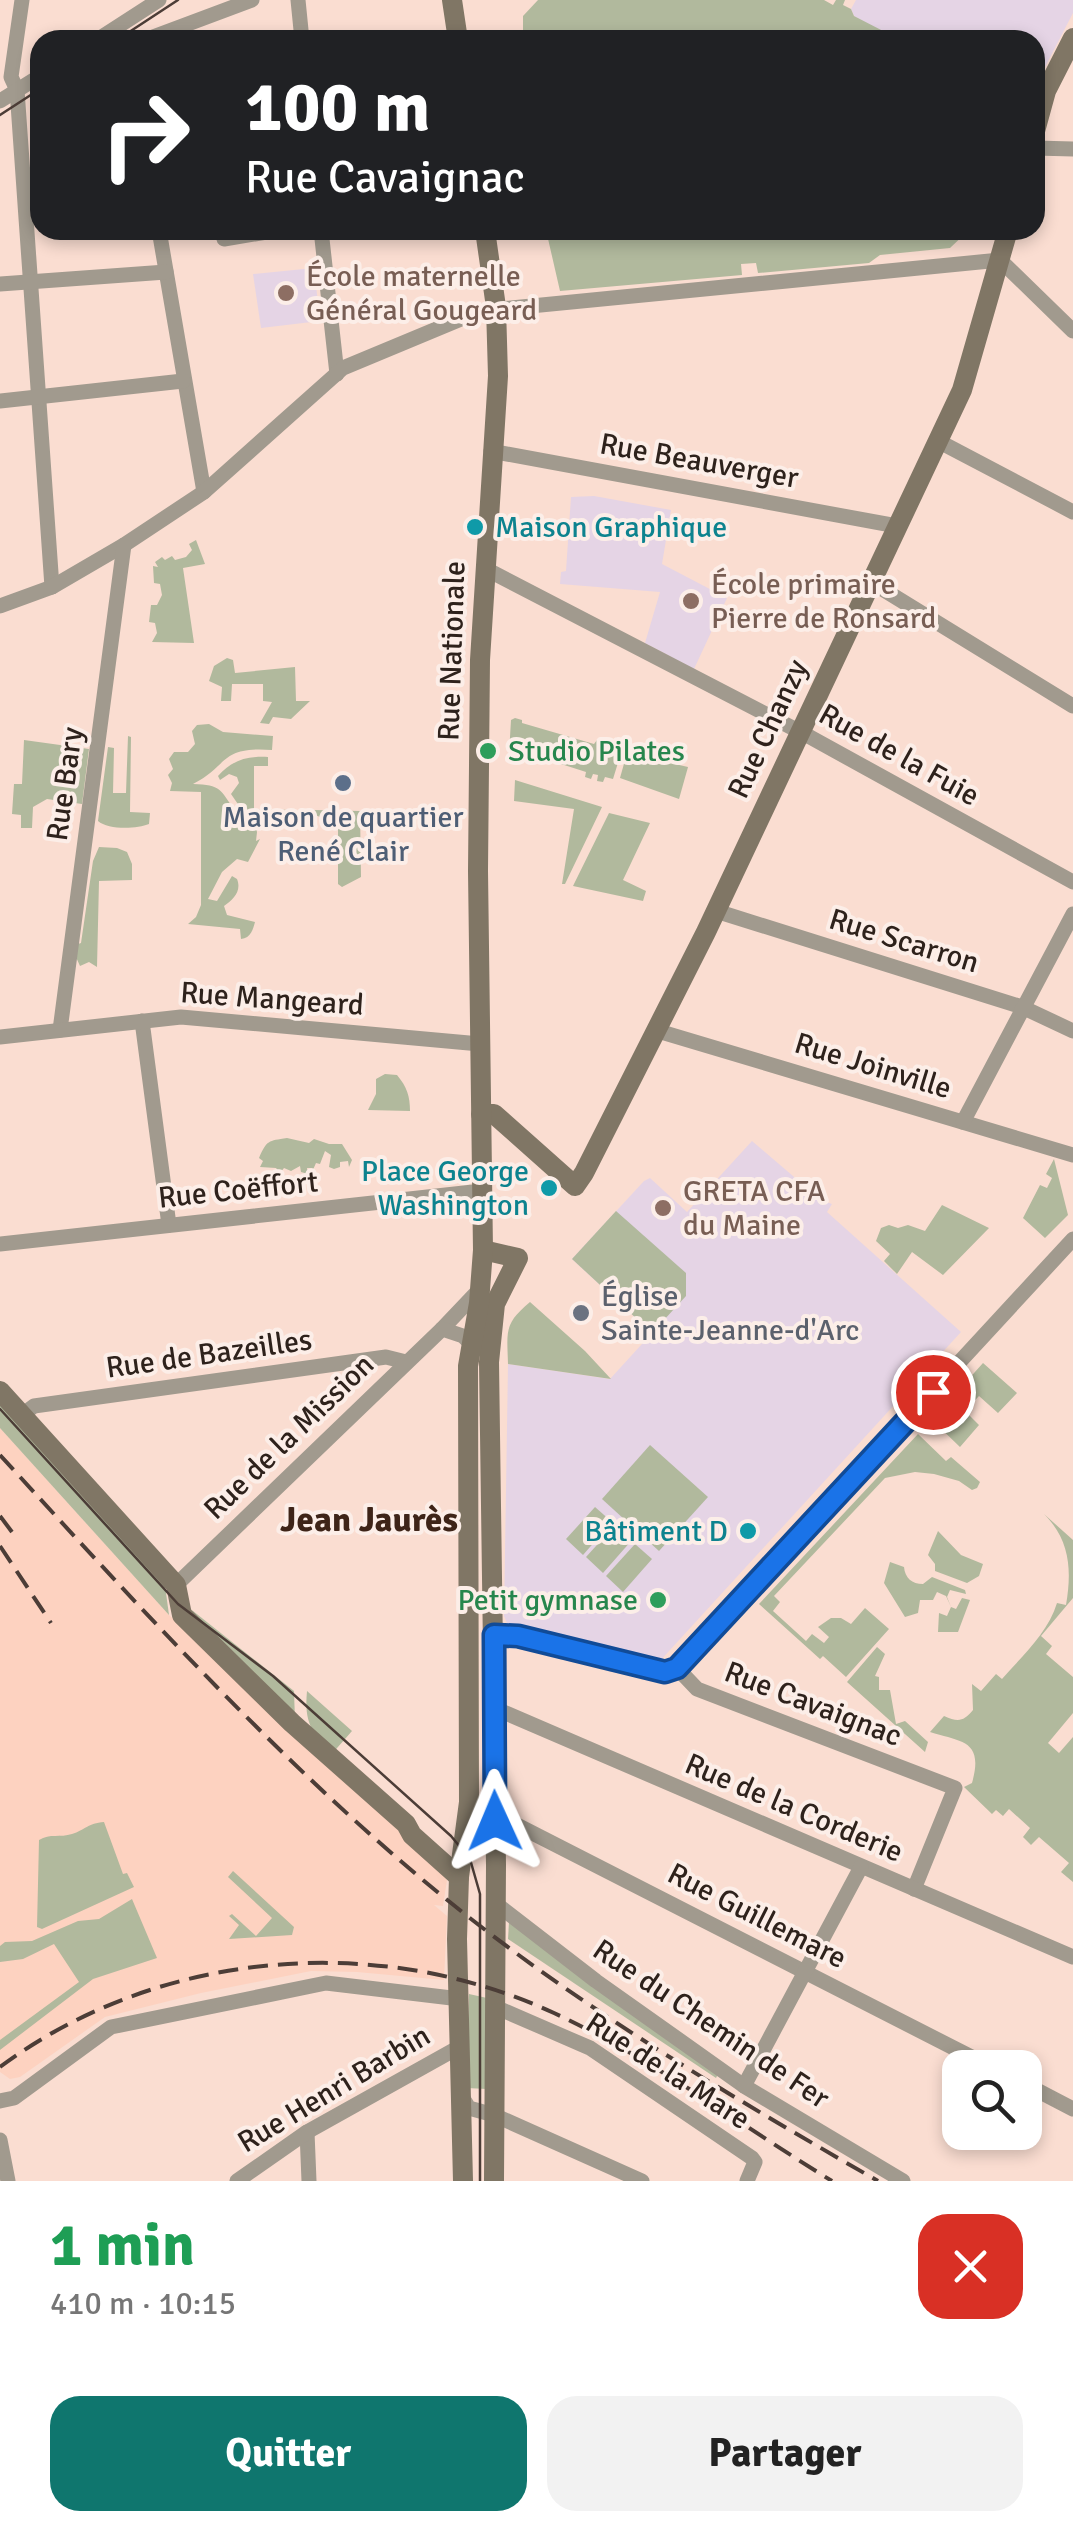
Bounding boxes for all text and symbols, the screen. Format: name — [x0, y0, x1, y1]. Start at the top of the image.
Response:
text: 100 m — [245, 64, 430, 150]
icon: right — [80, 70, 210, 200]
text: Rue Cavaignac — [245, 150, 525, 205]
place label: École maternelle Général Gougeard — [306, 258, 537, 329]
marker: École maternelle Général Gougeard — [275, 282, 297, 304]
street label: Rue Beauverger — [597, 425, 801, 497]
place label: Maison Graphique — [495, 509, 727, 546]
marker: Maison Graphique — [464, 516, 486, 538]
street label: Rue Nationale — [430, 560, 474, 742]
place label: École primaire Pierre de Ronsard — [711, 566, 936, 637]
marker: École primaire Pierre de Ronsard — [680, 590, 702, 612]
street label: Rue Chanzy — [720, 654, 816, 804]
street label: Rue de la Fuie — [812, 696, 986, 814]
street label: Rue Bary — [39, 725, 91, 843]
place label: Studio Pilates — [508, 733, 685, 770]
marker: Studio Pilates — [477, 740, 499, 762]
marker: Maison de quartier René Clair — [332, 772, 354, 794]
place label: Maison de quartier René Clair — [223, 799, 463, 870]
street label: Rue Scarron — [825, 901, 983, 981]
street label: Rue Mangeard — [179, 974, 365, 1024]
street label: Rue Joinville — [790, 1025, 956, 1107]
place label: Place George Washington — [361, 1153, 529, 1224]
street label: Rue Coëffort — [156, 1163, 320, 1217]
place label: GRETA CFA du Maine — [683, 1173, 825, 1244]
marker: Place George Washington — [538, 1177, 560, 1199]
marker: GRETA CFA du Maine — [652, 1197, 674, 1219]
place label: Église Sainte-Jeanne-d'Arc — [601, 1278, 860, 1349]
marker: Église Sainte-Jeanne-d'Arc — [570, 1302, 592, 1324]
street label: Rue de Bazeilles — [104, 1321, 314, 1387]
street label: Rue de la Mission — [196, 1346, 382, 1528]
pin — [891, 1350, 976, 1435]
icon: arrive — [906, 1365, 961, 1420]
district label: Jean Jaurès — [280, 1498, 458, 1541]
place label: Bâtiment D — [584, 1513, 728, 1550]
marker: Bâtiment D — [737, 1520, 759, 1542]
place label: Petit gymnase — [457, 1582, 638, 1619]
marker: Petit gymnase — [647, 1589, 669, 1611]
street label: Rue Cavaignac — [719, 1653, 907, 1755]
street label: Rue de la Corderie — [679, 1745, 909, 1871]
position arrow — [443, 1769, 547, 1873]
street label: Rue Guillemare — [661, 1855, 853, 1977]
street label: Rue du Chemin de Fer — [586, 1931, 836, 2117]
street label: Rue de la Mare — [579, 2004, 757, 2138]
street label: Rue Henri Barbin — [231, 2017, 437, 2161]
map controls — [942, 2050, 1042, 2150]
button: search — [942, 2050, 1042, 2150]
text: 1 min — [50, 2209, 195, 2283]
button: close — [918, 2214, 1023, 2319]
text: 410 m · 10:15 — [50, 2284, 236, 2323]
button: Quitter — [50, 2396, 527, 2511]
button: Partager — [547, 2396, 1023, 2511]

